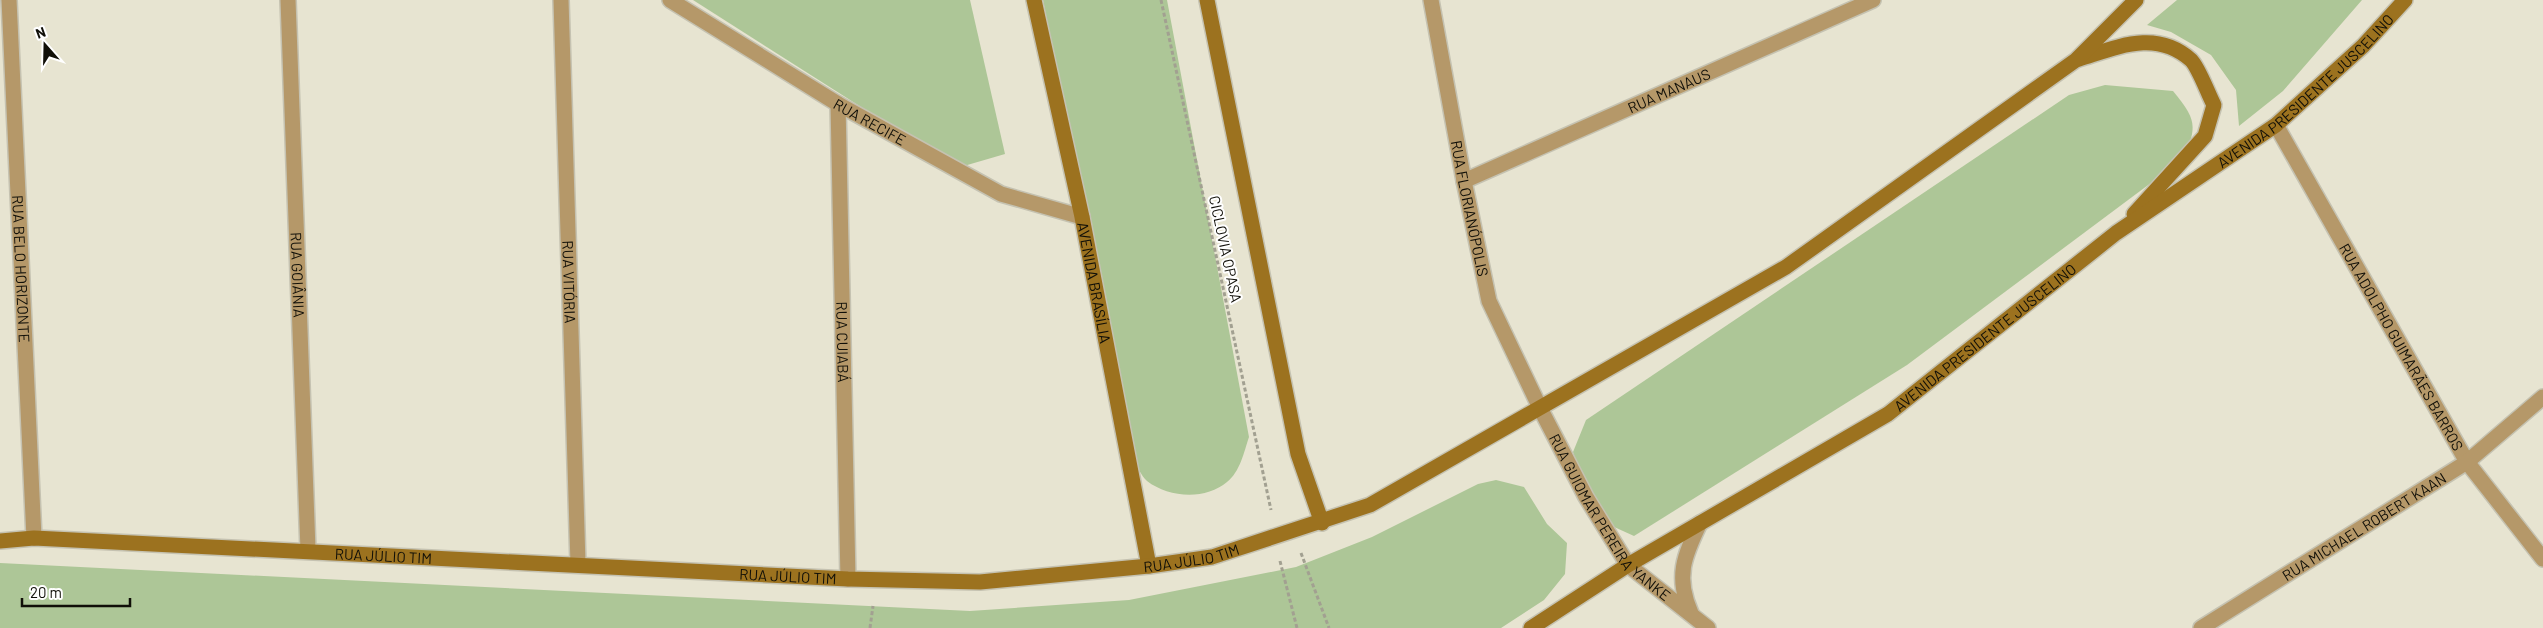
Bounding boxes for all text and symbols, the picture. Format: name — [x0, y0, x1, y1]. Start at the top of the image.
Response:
street label: AVENIDA PRESIDENTE JUSCELINO — [2214, 10, 2397, 171]
north arrow — [20, 20, 70, 70]
text: N — [33, 23, 48, 42]
street label: RUA MANAUS — [1625, 64, 1713, 116]
street label: RUA RECIFE — [831, 94, 909, 149]
street label: RUA FLORIANÓPOLIS — [1448, 139, 1493, 278]
street label: RUA BELO HORIZONTE — [9, 194, 34, 343]
street label: CICLOVIA OPASA — [1206, 194, 1246, 304]
street label: AVENIDA BRASÍLIA — [1074, 220, 1115, 345]
street label: RUA GOIÂNIA — [287, 232, 309, 318]
street label: RUA VITÓRIA — [559, 240, 580, 324]
street label: RUA ADOLPHO GUIMARÃES BARROS — [2336, 240, 2468, 454]
street label: AVENIDA PRESIDENTE JUSCELINO — [1890, 259, 2080, 415]
street label: RUA CUIABÁ — [833, 301, 853, 383]
street label: RUA GUIOMAR PEREIRA YANKE — [1546, 431, 1674, 604]
street label: RUA MICHAEL ROBERT KAAN — [2279, 468, 2449, 584]
street label: RUA JÚLIO TIM — [1143, 540, 1241, 575]
street label: RUA JÚLIO TIM — [334, 544, 432, 567]
street label: RUA JÚLIO TIM — [739, 565, 837, 587]
scale bar — [22, 576, 130, 608]
text: 20 m — [30, 583, 62, 601]

